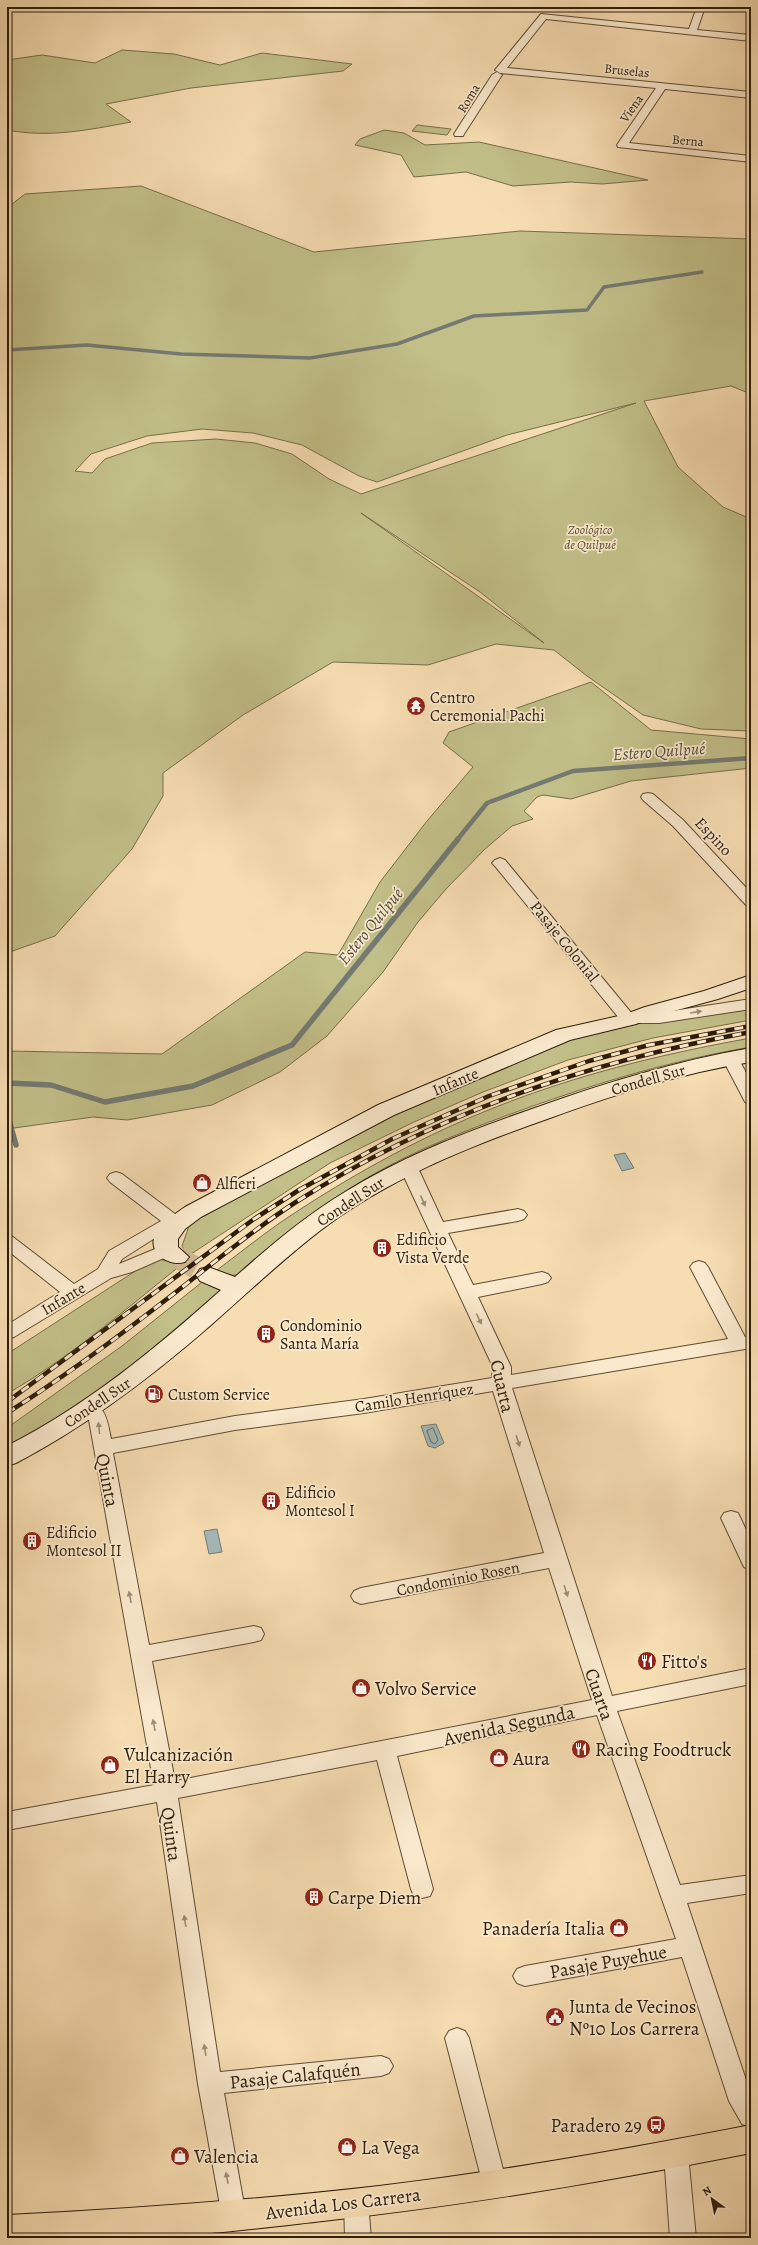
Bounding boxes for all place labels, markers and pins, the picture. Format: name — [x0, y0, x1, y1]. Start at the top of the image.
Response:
place label: Centro Ceremonial Pachi — [430, 687, 545, 727]
temple icon: Centro Ceremonial Pachi — [405, 695, 427, 717]
shop icon: Alfieri — [191, 1172, 213, 1194]
place label: Alfieri — [215, 1173, 256, 1195]
place label: Edificio Vista Verde — [395, 1229, 469, 1269]
building icon: Edificio Vista Verde — [371, 1237, 393, 1259]
place label: Condominio Santa María — [280, 1315, 362, 1355]
building icon: Condominio Santa María — [255, 1323, 277, 1345]
fuel station icon: Custom Service — [143, 1383, 165, 1405]
place label: Custom Service — [168, 1384, 270, 1406]
place label: Edificio Montesol I — [285, 1482, 355, 1522]
building icon: Edificio Montesol I — [260, 1490, 282, 1512]
place label: Edificio Montesol II — [46, 1522, 121, 1562]
building icon: Edificio Montesol II — [21, 1530, 43, 1552]
place label: Fitto's — [661, 1649, 708, 1675]
restaurant icon: Fitto's — [636, 1650, 658, 1672]
place label: Volvo Service — [374, 1676, 477, 1702]
shop icon: Volvo Service — [350, 1677, 372, 1699]
place label: Racing Foodtruck — [595, 1737, 732, 1763]
restaurant icon: Racing Foodtruck — [570, 1738, 592, 1760]
place label: Vulcanización El Harry — [123, 1742, 233, 1790]
place label: Aura — [512, 1746, 550, 1772]
shop icon: Aura — [488, 1747, 510, 1769]
shop icon: Vulcanización El Harry — [99, 1754, 121, 1776]
place label: Carpe Diem — [328, 1885, 422, 1911]
building icon: Carpe Diem — [303, 1886, 325, 1908]
place label: Panadería Italia — [482, 1916, 605, 1942]
shop icon: Panadería Italia — [608, 1917, 630, 1939]
place label: Junta de Vecinos Nº10 Los Carrera — [569, 1994, 700, 2042]
public building icon: Junta de Vecinos Nº10 Los Carrera — [544, 2006, 566, 2028]
place label: Paradero 29 — [550, 2113, 642, 2139]
bus stop icon: Paradero 29 — [645, 2114, 667, 2136]
place label: La Vega — [361, 2135, 420, 2161]
shop icon: La Vega — [336, 2136, 358, 2158]
place label: Valencia — [193, 2144, 259, 2170]
shop icon: Valencia — [169, 2145, 191, 2167]

